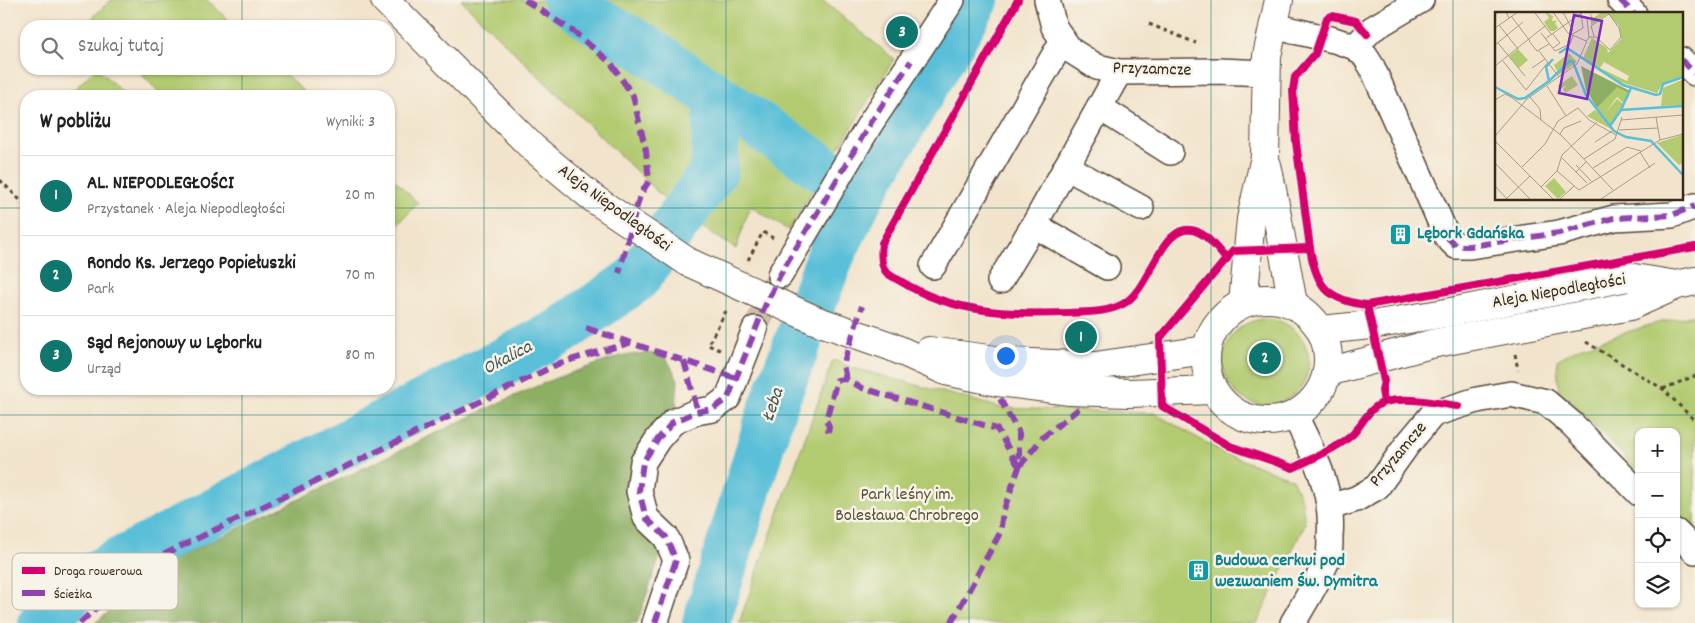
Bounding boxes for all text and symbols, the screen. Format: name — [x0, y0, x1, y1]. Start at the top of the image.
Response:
inset map — [1495, 12, 1682, 200]
pin: 3 — [886, 13, 918, 51]
search box — [20, 20, 395, 75]
icon: search — [38, 34, 66, 62]
text: Szukaj tutaj — [78, 34, 164, 61]
street label: Przyzamcze — [1112, 56, 1192, 84]
text: W pobliżu — [40, 108, 111, 138]
text: Wyniki: 3 — [326, 111, 375, 134]
street label: Aleja Niepodległości — [552, 159, 676, 259]
text: AL. NIEPODLEGŁOŚCI — [87, 171, 234, 198]
text: 1 — [54, 184, 58, 207]
text: 20 m — [345, 184, 375, 207]
text: Przystanek · Aleja Niepodległości — [87, 198, 285, 221]
building icon: Lębork Gdańska — [1389, 222, 1413, 246]
place label: Lębork Gdańska — [1417, 222, 1525, 247]
text: Rondo Ks. Jerzego Popiełuszki — [87, 251, 296, 278]
text: 2 — [53, 264, 60, 287]
text: 70 m — [345, 264, 375, 287]
street label: Aleja Niepodległości — [1490, 268, 1628, 316]
text: Park — [87, 278, 114, 301]
pin: 1 — [1065, 318, 1097, 356]
text: Sąd Rejonowy w Lęborku — [87, 331, 262, 358]
water label: Okalica — [479, 334, 538, 383]
pin: 2 — [1249, 339, 1281, 377]
your location — [993, 343, 1019, 369]
text: 3 — [52, 344, 60, 367]
text: 80 m — [345, 344, 375, 367]
text: Urząd — [87, 358, 121, 381]
water label: Łeba — [756, 384, 793, 425]
street label: Przyzamcze — [1364, 417, 1434, 493]
map controls — [1635, 428, 1680, 608]
button: + — [1635, 428, 1680, 473]
button: − — [1635, 473, 1680, 518]
park label: Park leśny im. Bolesława Chrobrego — [835, 483, 979, 529]
button: locate — [1635, 518, 1680, 563]
place label: Budowa cerkwi pod wezwaniem Św. Dymitra — [1215, 549, 1378, 595]
legend — [12, 553, 178, 610]
building icon: Budowa cerkwi pod wezwaniem Św. Dymitra — [1187, 559, 1211, 583]
text: Droga rowerowa — [54, 562, 143, 582]
button: layers — [1635, 563, 1680, 608]
text: Ścieżka — [54, 585, 92, 605]

